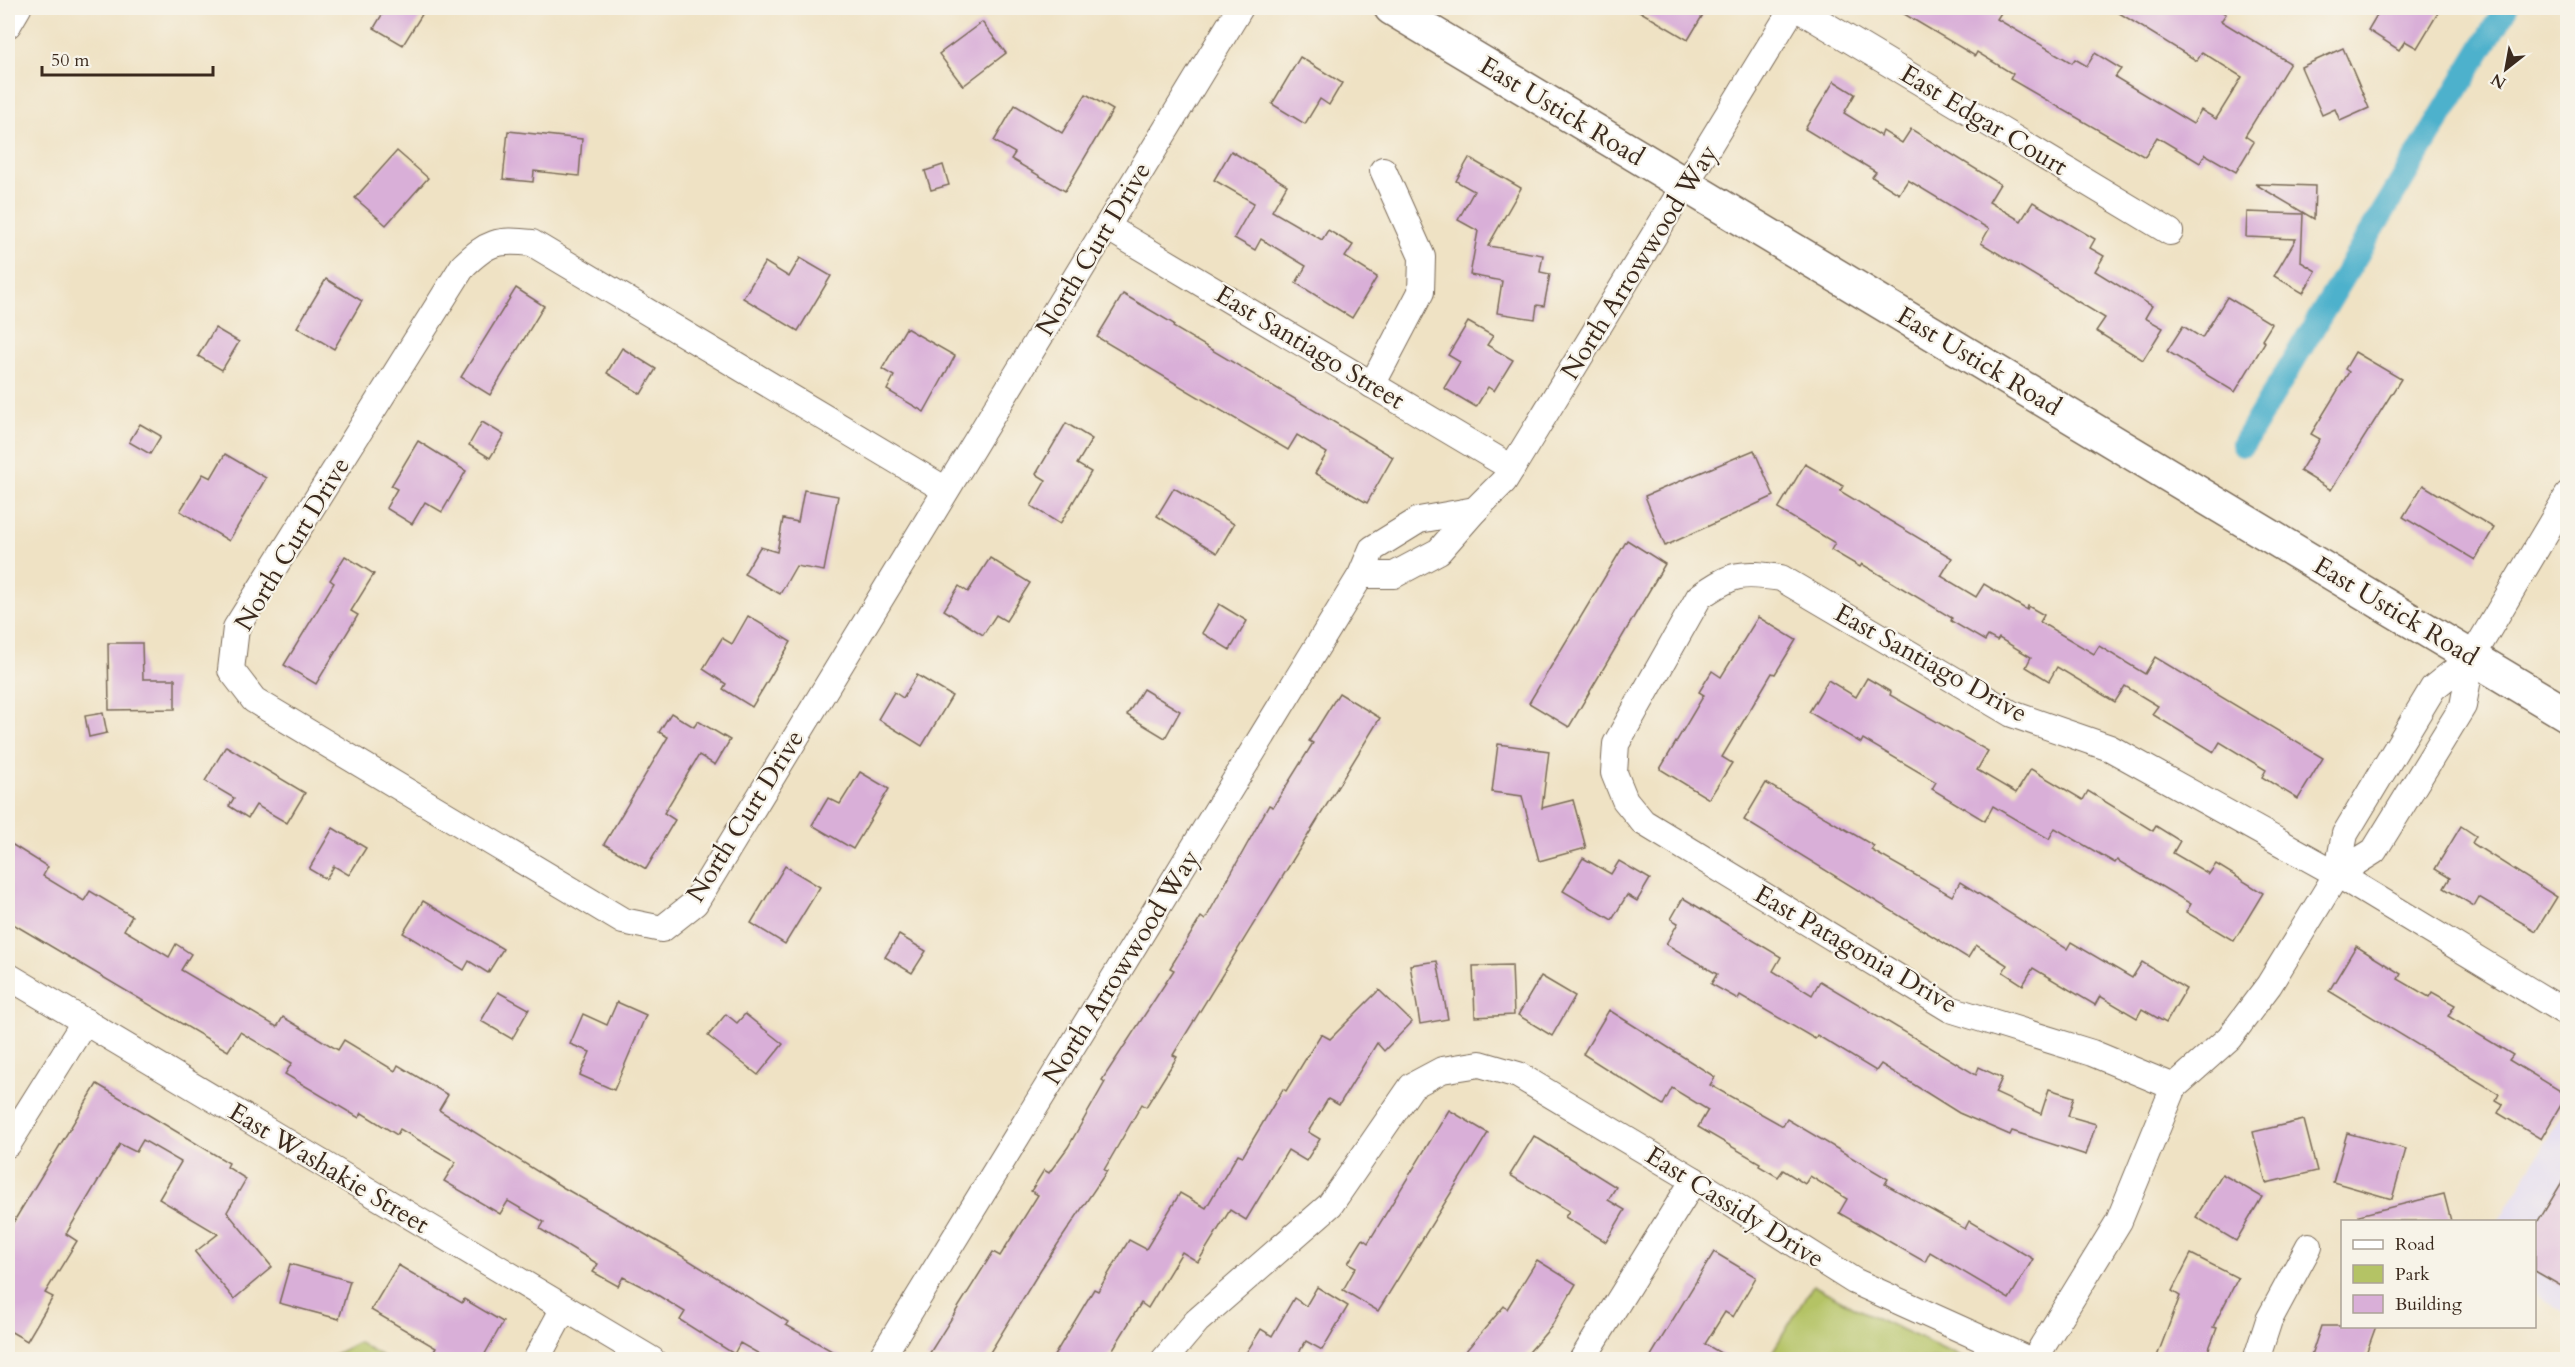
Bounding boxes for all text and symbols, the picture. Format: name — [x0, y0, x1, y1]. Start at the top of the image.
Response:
scale bar — [42, 39, 213, 77]
north arrow — [2476, 39, 2536, 99]
text: 50 m — [51, 48, 90, 73]
street label: East Ustick Road — [1473, 48, 1651, 174]
street label: East Edgar Court — [1894, 56, 2074, 184]
text: N — [2487, 68, 2510, 94]
street label: North Arrowwood Way — [1552, 138, 1726, 386]
street label: North Curt Drive — [1027, 156, 1159, 342]
street label: East Santiago Street — [1209, 277, 1411, 417]
street label: East Ustick Road — [1890, 298, 2068, 424]
street label: North Curt Drive — [226, 451, 358, 637]
street label: East Ustick Road — [2307, 548, 2485, 674]
street label: East Santiago Drive — [1828, 595, 2034, 731]
street label: North Curt Drive — [678, 723, 812, 909]
street label: North Arrowwood Way — [1034, 843, 1208, 1091]
street label: East Patagonia Drive — [1748, 877, 1964, 1021]
street label: East Washakie Street — [222, 1094, 436, 1242]
street label: East Cassidy Drive — [1639, 1138, 1831, 1276]
legend — [2341, 1220, 2536, 1328]
text: Road — [2395, 1232, 2435, 1257]
text: Park — [2395, 1262, 2430, 1287]
text: Building — [2395, 1292, 2463, 1317]

